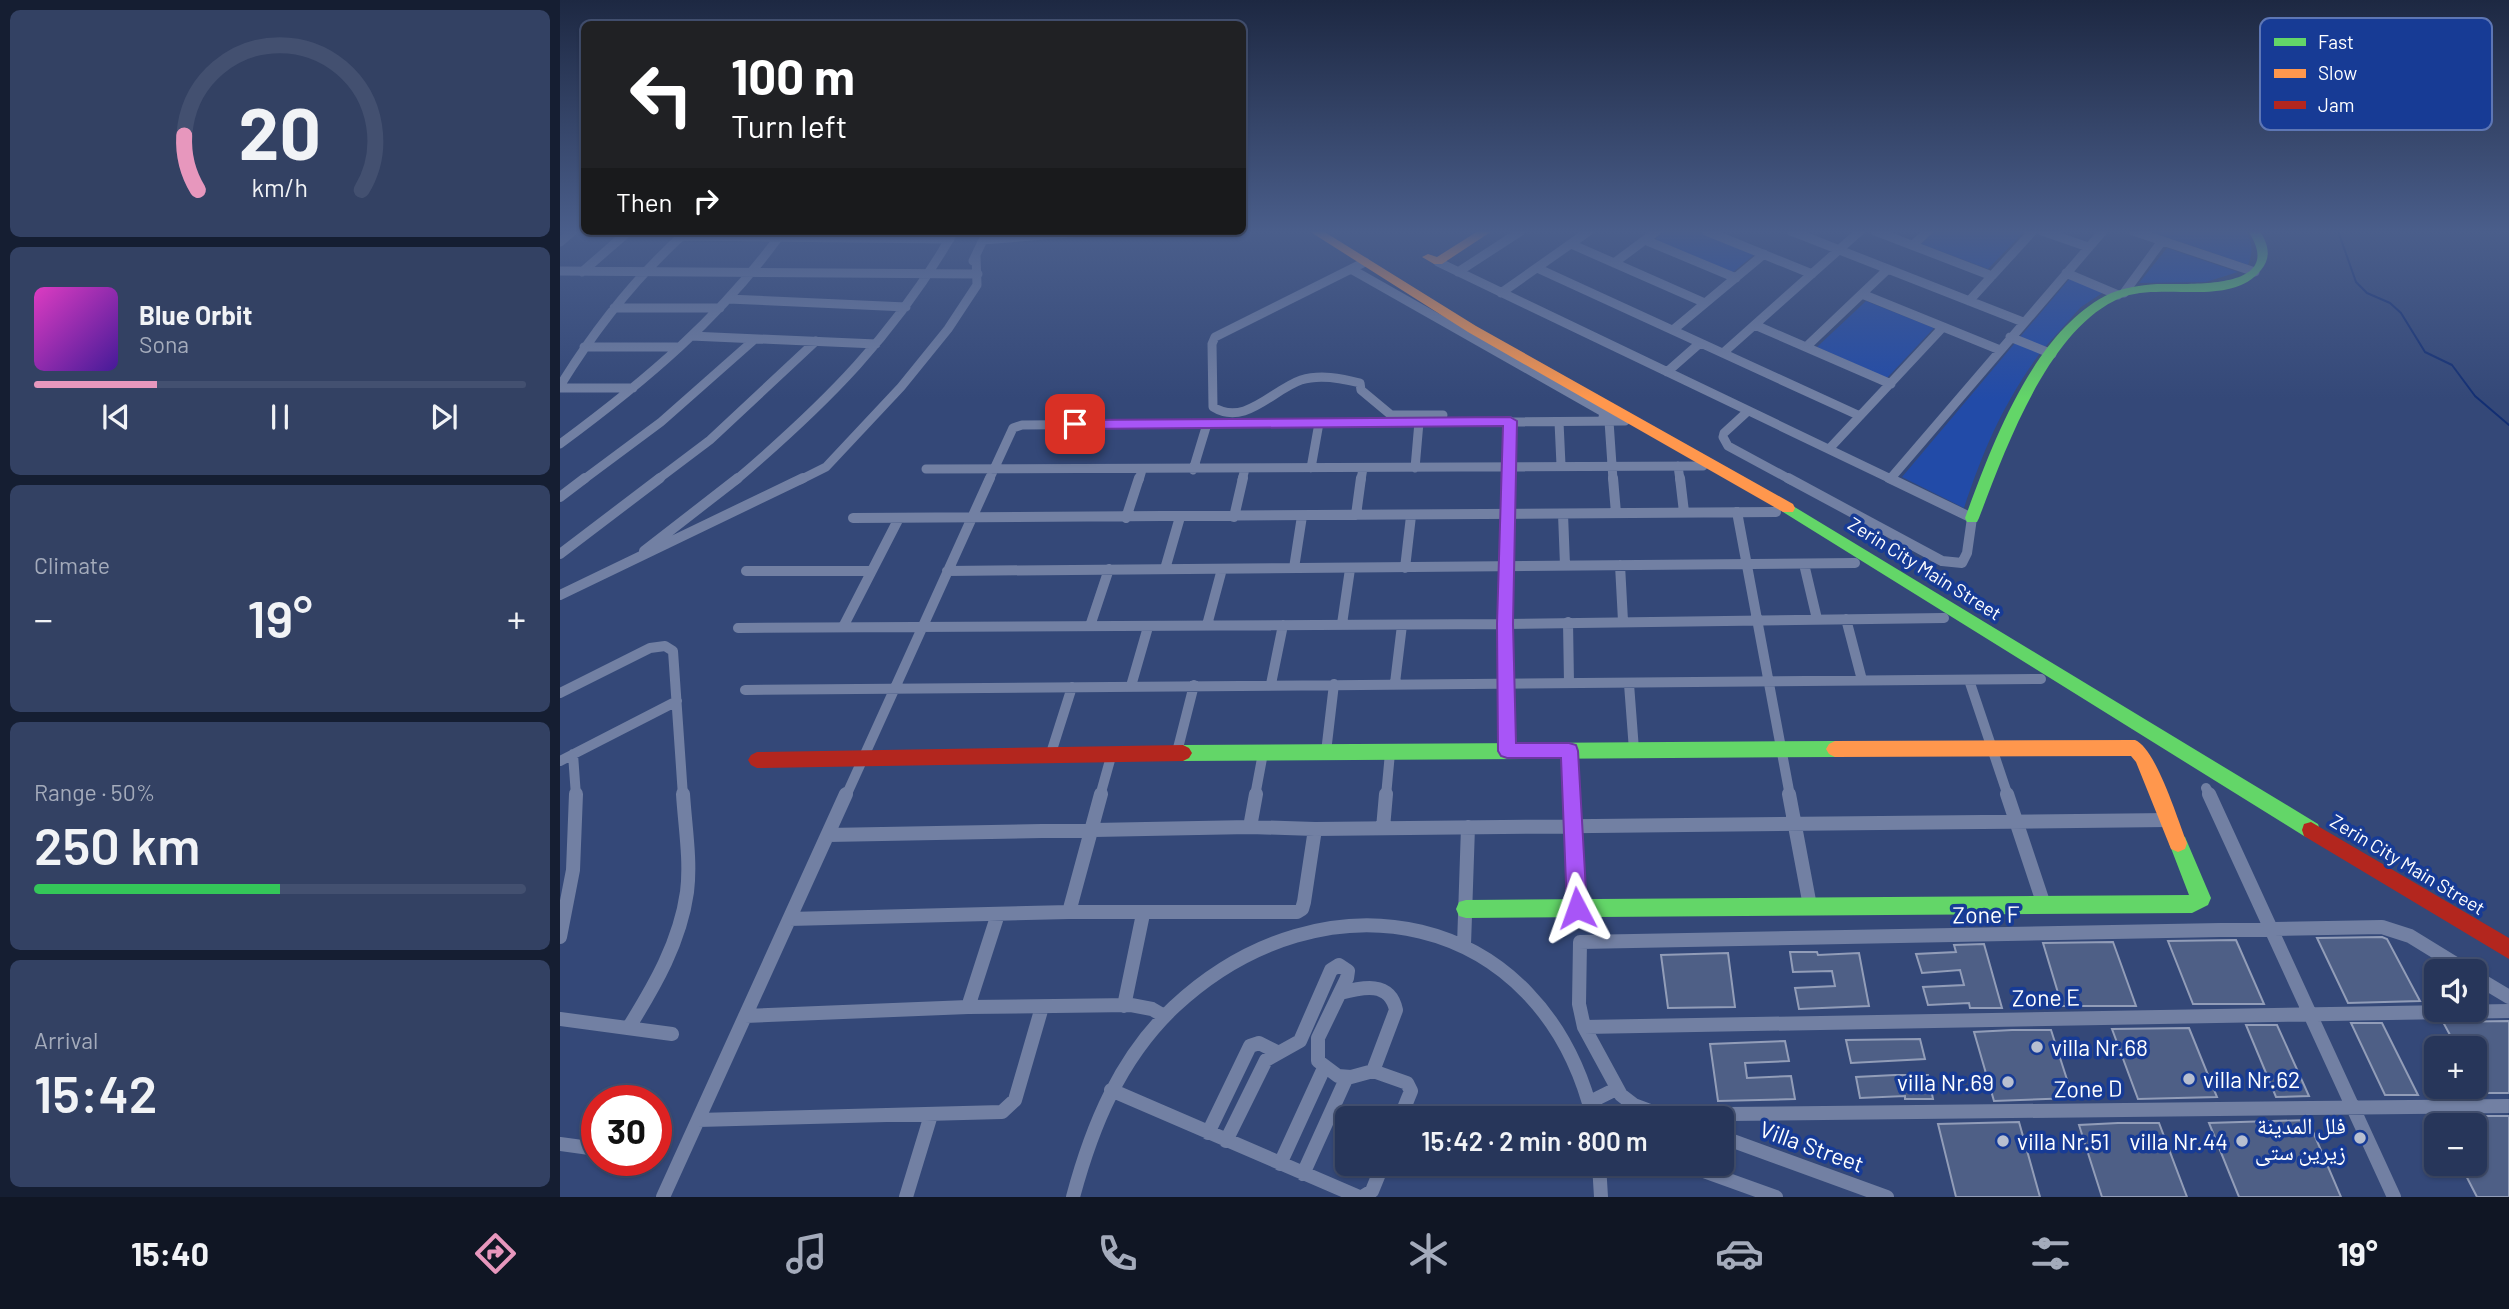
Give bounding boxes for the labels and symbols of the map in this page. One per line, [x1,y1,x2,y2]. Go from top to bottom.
legend [2260,18,2492,130]
text: Fast [2318,30,2354,53]
text: Slow [2318,61,2357,84]
text: Jam [2318,93,2354,116]
pin [1045,394,1105,454]
street label: Zerin City Main Street [1844,512,2006,624]
street label: Zerin City Main Street [2327,809,2489,919]
position arrow [1540,871,1614,945]
street label: Zone F [1952,899,2020,929]
street label: Zone E [2012,982,2080,1012]
place label: villa Nr.68 [2051,1033,2148,1061]
marker: villa Nr.68 [2029,1039,2045,1055]
place label: villa Nr.62 [2203,1065,2300,1093]
place label: villa Nr.69 [1897,1068,1994,1096]
marker: villa Nr.62 [2181,1071,2197,1087]
street label: Zone D [2054,1073,2122,1103]
marker: villa Nr.69 [2000,1074,2016,1090]
speed limit sign: 30 [581,1085,672,1176]
place label: فلل المدينة زیرین ستی [2255,1111,2346,1166]
street label: Villa Street [1756,1114,1868,1178]
place label: villa Nr.51 [2017,1127,2109,1155]
place label: villa Nr.44 [2129,1127,2228,1155]
marker: فلل المدينة زیرین ستی [2352,1130,2368,1146]
marker: villa Nr.51 [1995,1133,2011,1149]
marker: villa Nr.44 [2234,1133,2250,1149]

